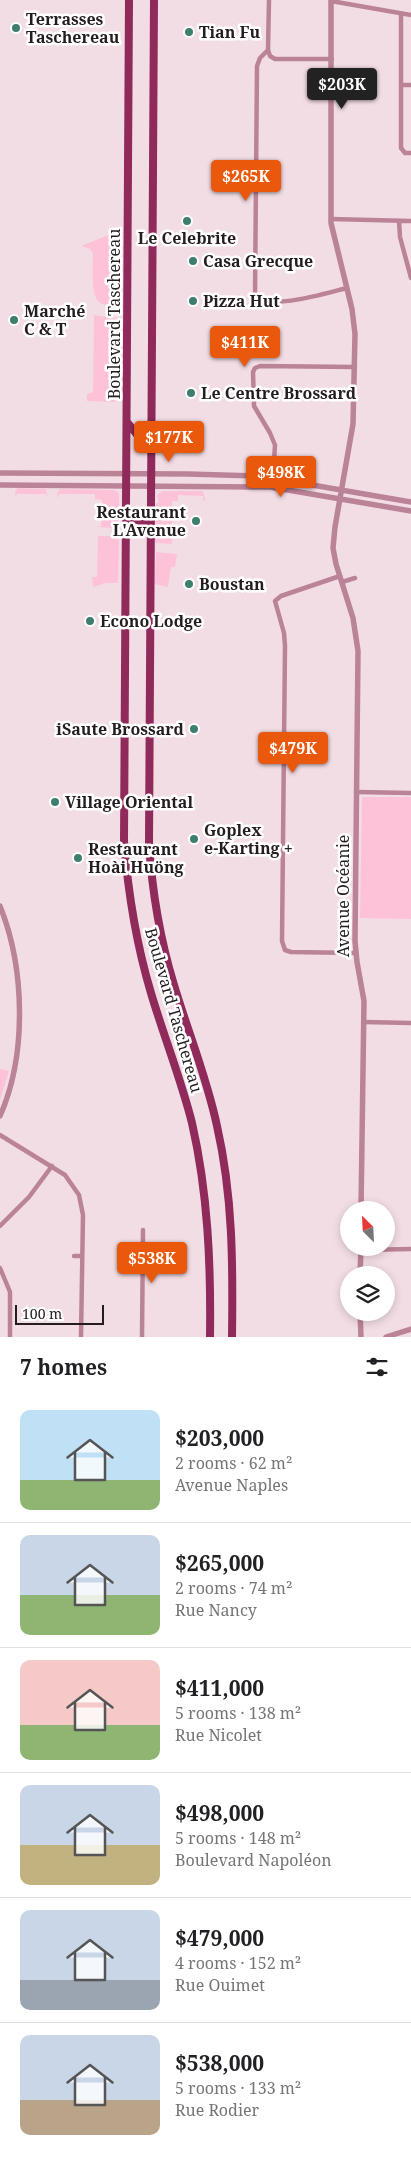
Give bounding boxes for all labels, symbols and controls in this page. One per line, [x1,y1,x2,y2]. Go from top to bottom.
place label: Terrasses Taschereau [26,8,120,48]
place label: Tian Fu [199,21,260,43]
marker: Terrasses Taschereau [10,22,22,34]
marker: Tian Fu [183,26,195,38]
pin: $203K [307,68,377,110]
text: $203K [318,73,366,95]
pin: $265K [211,160,281,202]
text: $265K [222,165,270,187]
marker: Le Celebrite [181,215,193,227]
place label: Le Celebrite [138,227,236,249]
street label: Boulevard Taschereau [103,229,125,399]
place label: Casa Grecque [203,250,313,272]
marker: Casa Grecque [187,255,199,267]
place label: Pizza Hut [203,290,280,312]
marker: Pizza Hut [187,295,199,307]
place label: Marché C & T [24,300,85,340]
marker: Marché C & T [8,314,20,326]
pin: $411K [210,326,280,368]
text: $411K [221,331,269,353]
place label: Le Centre Brossard [201,382,357,404]
marker: Le Centre Brossard [185,387,197,399]
pin: $177K [134,420,204,463]
text: $177K [145,426,193,448]
pin: $498K [246,456,316,498]
text: $498K [257,461,305,483]
place label: Restaurant L'Avenue [96,501,187,541]
marker: Restaurant L'Avenue [190,515,202,527]
place label: Boustan [199,573,265,595]
marker: Boustan [183,578,195,590]
place label: Econo Lodge [100,610,202,632]
marker: Econo Lodge [84,615,96,627]
place label: iSaute Brossard [56,718,185,740]
marker: iSaute Brossard [188,723,200,735]
pin: $479K [258,732,328,774]
text: $479K [269,737,317,759]
place label: Village Oriental [65,791,193,813]
marker: Village Oriental [49,796,61,808]
place label: Goplex e-Karting + [204,819,293,859]
marker: Goplex e-Karting + [188,833,200,845]
street label: Avenue Océanie [332,835,354,957]
place label: Restaurant Hoài Huöng [88,838,184,878]
marker: Restaurant Hoài Huöng [72,852,84,864]
street label: Boulevard Taschereau [140,925,208,1095]
north arrow [340,1201,395,1256]
map controls [340,1201,395,1321]
pin: $538K [117,1242,187,1284]
text: $538K [128,1247,176,1269]
button: layers [340,1266,395,1321]
scale bar [15,1302,104,1325]
text: 100 m [22,1304,62,1323]
text: 7 homes [20,1353,107,1381]
icon: filters [363,1353,391,1381]
text: $203,000 [175,1424,264,1452]
icon: home [60,1430,120,1490]
text: 2 rooms · 62 m² [175,1452,292,1474]
text: Avenue Naples [175,1474,288,1496]
text: $265,000 [175,1549,264,1577]
icon: home [60,1555,120,1615]
text: 2 rooms · 74 m² [175,1577,292,1599]
text: Rue Nancy [175,1599,257,1621]
text: $411,000 [175,1674,264,1702]
icon: home [60,1680,120,1740]
text: 5 rooms · 138 m² [175,1702,301,1724]
text: Rue Nicolet [175,1724,262,1746]
text: $498,000 [175,1799,264,1827]
icon: home [60,1805,120,1865]
text: 5 rooms · 148 m² [175,1827,301,1849]
text: Boulevard Napoléon [175,1849,332,1871]
text: $479,000 [175,1924,264,1952]
icon: home [60,1930,120,1990]
text: 4 rooms · 152 m² [175,1952,301,1974]
text: Rue Ouimet [175,1974,265,1996]
text: $538,000 [175,2049,264,2077]
icon: home [60,2055,120,2115]
text: 5 rooms · 133 m² [175,2077,301,2099]
text: Rue Rodier [175,2099,259,2121]

